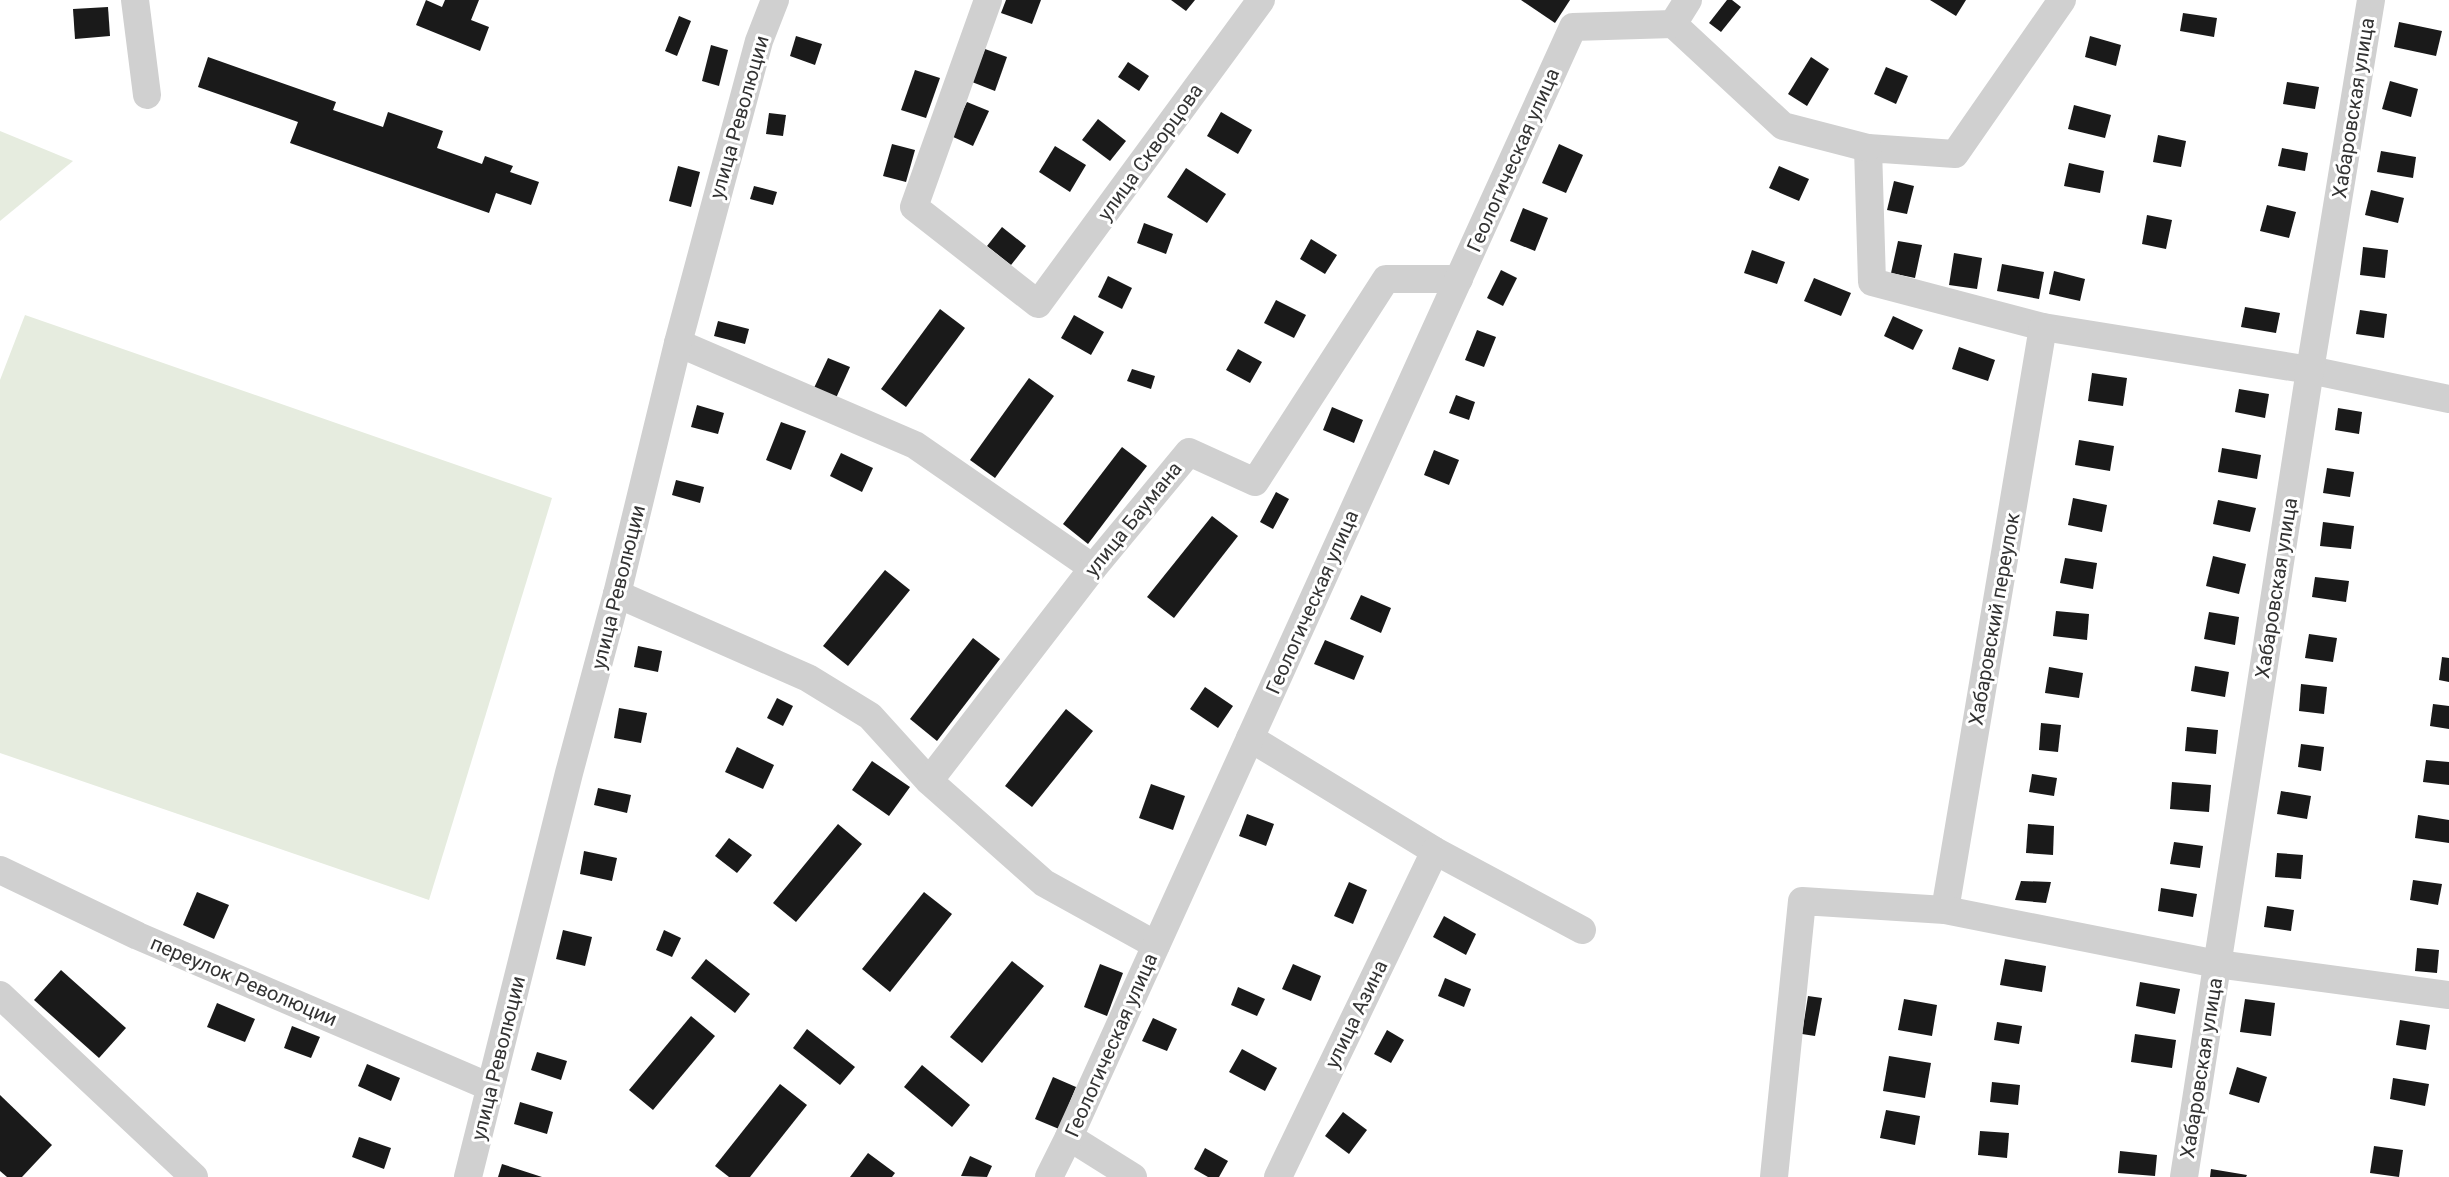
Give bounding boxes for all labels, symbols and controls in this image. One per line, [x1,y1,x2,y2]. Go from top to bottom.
street label: Хабаровская улица [2327,16,2379,200]
street label: улица Революции [704,33,774,201]
street label: Геологическая улица [1462,64,1564,256]
street label: улица Скворцова [1092,79,1208,225]
street label: улица Баумана [1079,457,1187,581]
street label: Хабаровская улица [2250,496,2302,680]
street label: улица Революции [586,502,650,672]
street label: Геологическая улица [1261,506,1363,698]
street label: Хабаровский переулок [1963,511,2025,727]
street label: переулок Революции [147,931,341,1031]
street label: Геологическая улица [1060,949,1162,1141]
street label: улица Азина [1320,956,1392,1072]
street label: улица Революции [466,973,530,1143]
street label: Хабаровская улица [2175,976,2227,1160]

